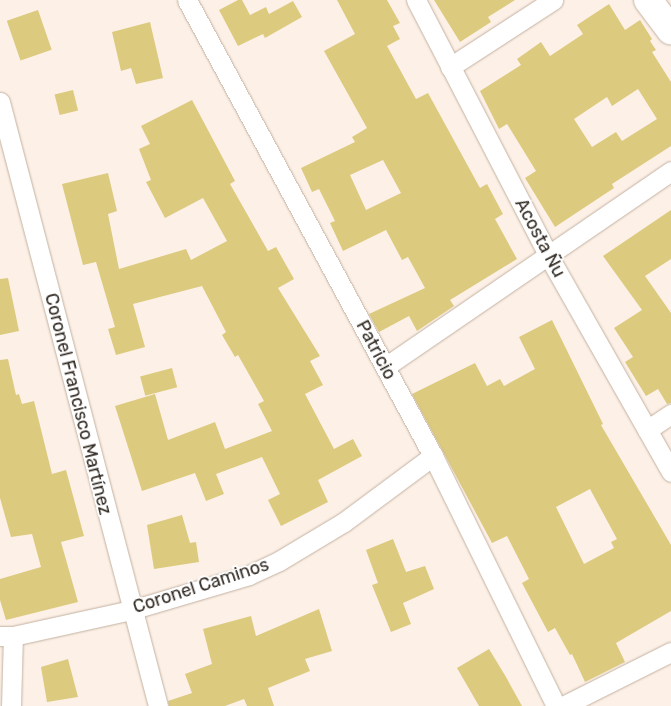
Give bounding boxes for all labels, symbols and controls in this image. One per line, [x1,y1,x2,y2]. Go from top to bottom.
street label: Acosta Ñu [510,195,570,281]
street label: Coronel Francisco Martínez [40,291,116,517]
street label: Patricio [351,317,401,383]
street label: Coronel Caminos [130,554,272,618]

